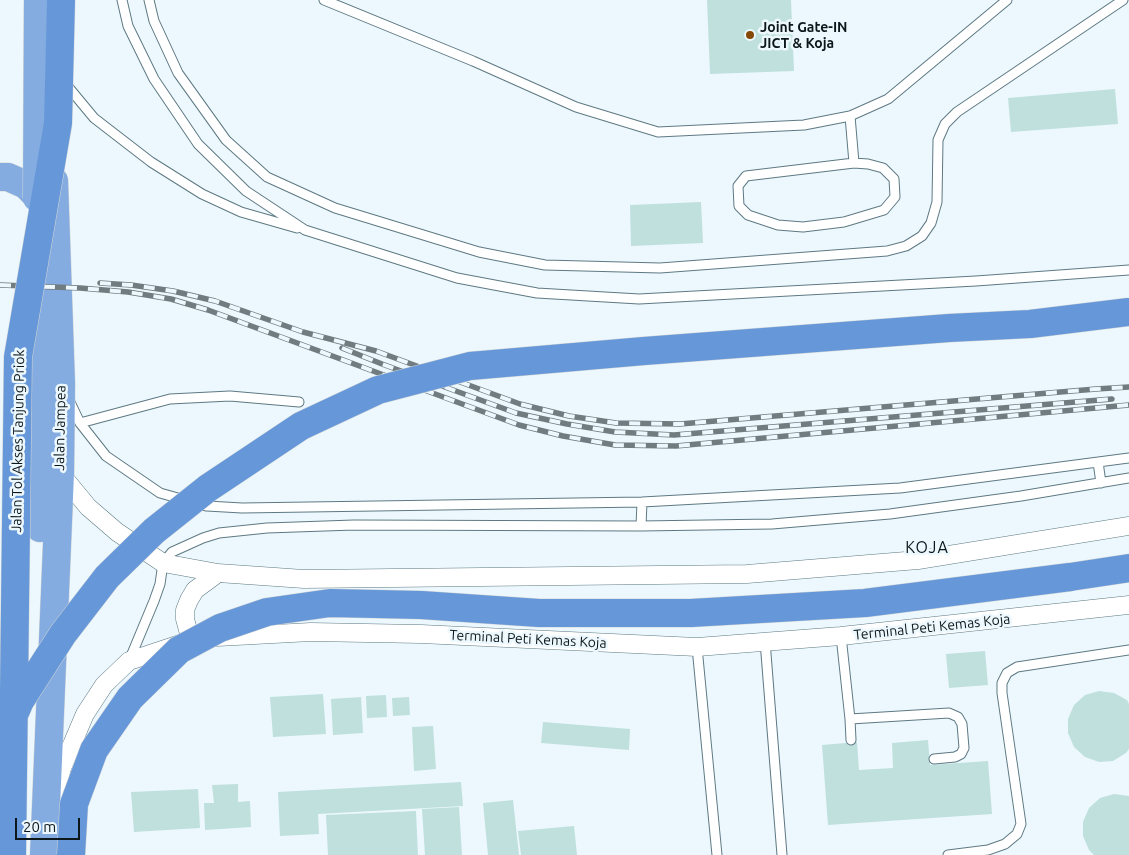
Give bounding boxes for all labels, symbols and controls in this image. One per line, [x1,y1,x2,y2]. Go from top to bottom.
place label: Joint Gate-IN JICT & Koja [760,19,848,52]
marker: Joint Gate-IN JICT & Koja [744,29,756,41]
street label: Jalan Tol Akses Tanjung Priok [8,349,28,533]
street label: Jalan Jampea [51,385,69,471]
district label: KOJA [905,538,949,558]
street label: Terminal Peti Kemas Koja [853,610,1011,644]
street label: Terminal Peti Kemas Koja [449,626,607,652]
scale bar [18,808,82,840]
text: 20 m [23,818,56,835]

